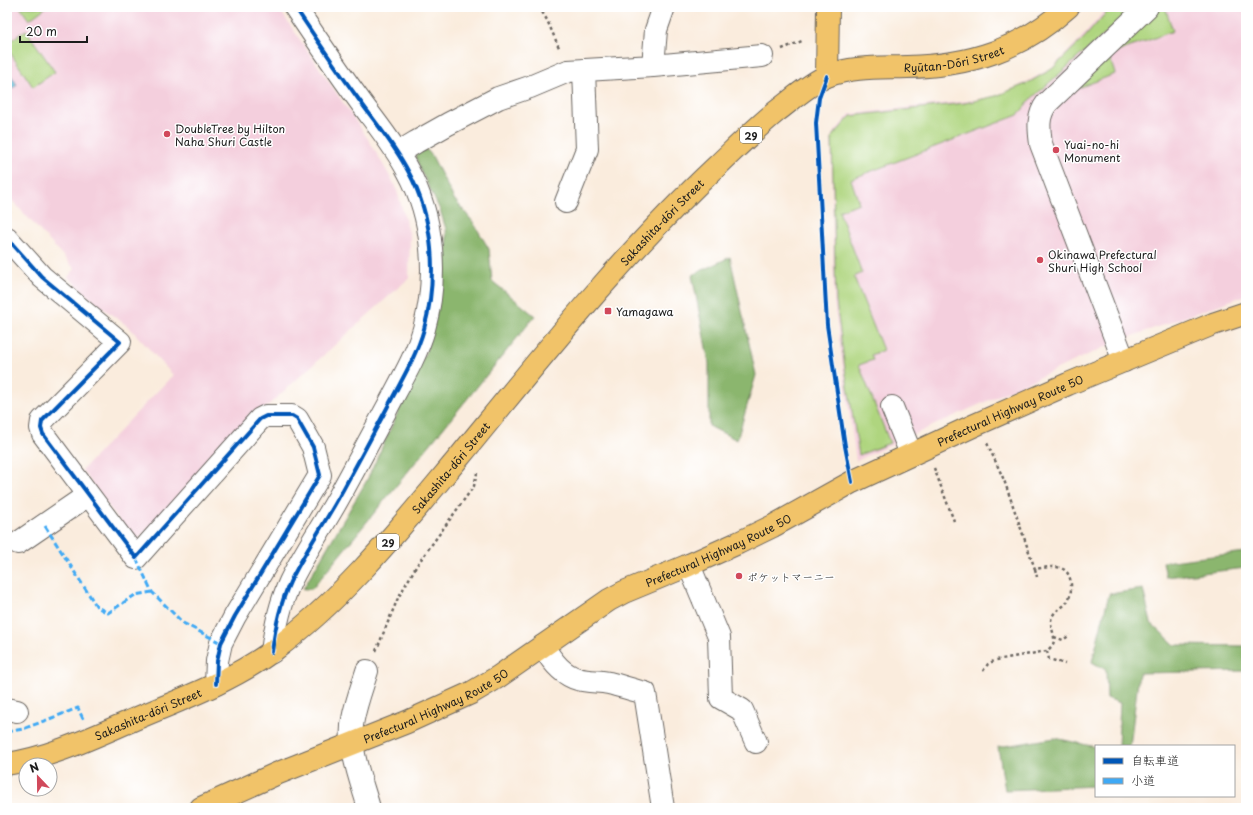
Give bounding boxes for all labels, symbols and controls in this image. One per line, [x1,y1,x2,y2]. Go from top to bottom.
scale bar [20,18,87,44]
text: 20 m [26,22,57,40]
street label: Ryūtan-Dōri Street [904,41,1007,76]
place label: DoubleTree by Hilton Naha Shuri Castle [175,120,285,150]
road number: 29 [740,127,762,143]
marker: DoubleTree by Hilton Naha Shuri Castle [162,129,172,139]
place label: Yuai-no-hi Monument [1064,136,1121,166]
marker: Yuai-no-hi Monument [1051,145,1061,155]
street label: Sakashita-dōri Street [616,174,708,269]
place label: Okinawa Prefectural Shuri High School [1048,246,1157,276]
marker: Okinawa Prefectural Shuri High School [1035,255,1045,265]
place label: Yamagawa [616,303,674,320]
marker: Yamagawa [603,306,613,316]
street label: Prefectural Highway Route 50 [934,370,1086,450]
street label: Sakashita-dōri Street [407,418,494,517]
street label: Prefectural Highway Route 50 [643,509,794,591]
road number: 29 [377,534,399,550]
place label: ポケットマーニー [747,568,835,585]
marker: ポケットマーニー [734,571,744,581]
street label: Prefectural Highway Route 50 [361,664,511,747]
street label: Sakashita-dōri Street [92,683,205,744]
legend [1095,745,1235,797]
text: 自転車道 [1131,751,1179,769]
north arrow [18,757,58,797]
text: N [27,758,42,777]
text: 小道 [1131,771,1155,789]

